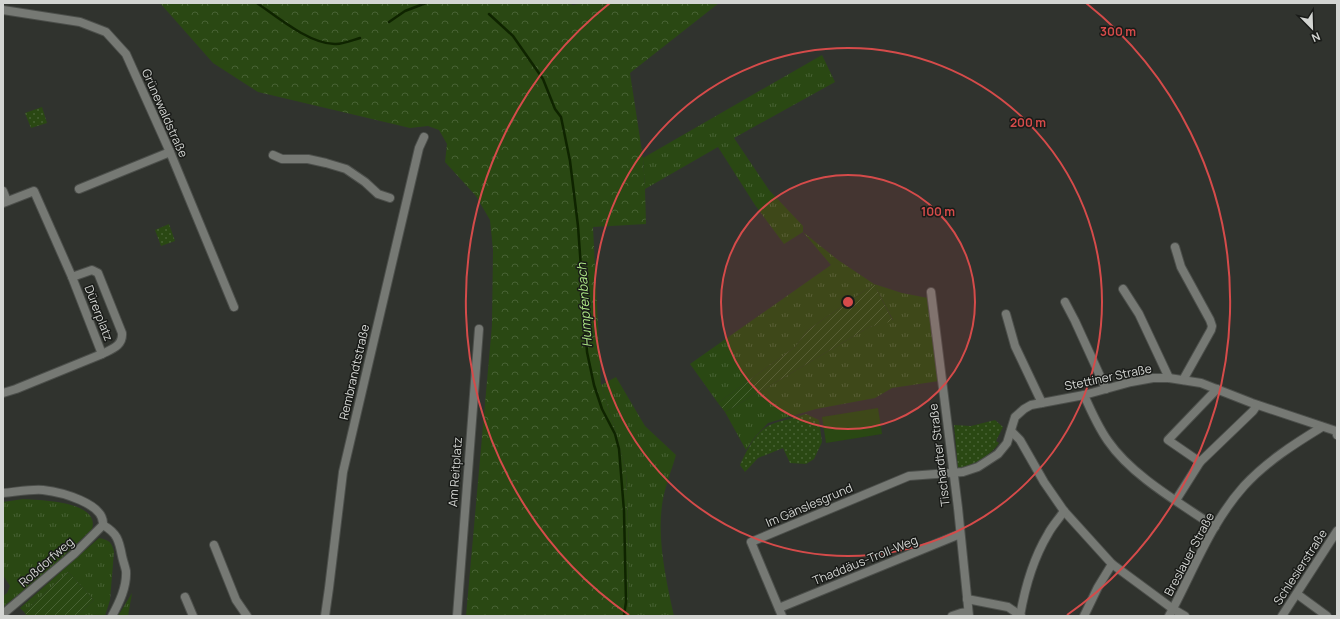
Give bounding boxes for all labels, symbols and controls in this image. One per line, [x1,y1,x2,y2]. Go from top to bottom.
north arrow [1292,8,1332,48]
text: 300 m [1100,23,1136,40]
text: N [1309,29,1323,46]
street label: Grünewaldstraße [138,66,192,160]
text: 200 m [1010,114,1046,131]
text: 100 m [921,203,955,220]
water label: Humpfenbach [572,261,596,348]
street label: Dürerplatz [81,283,117,343]
centre of rings [841,295,855,309]
street label: Rembrandtstraße [335,323,373,421]
street label: Stettiner Straße [1063,359,1153,395]
street label: Tischardter Straße [924,403,954,507]
street label: Am Reitplatz [444,436,466,508]
street label: Im Gänslesgrund [763,479,855,531]
street label: Breslauer Straße [1160,509,1218,599]
street label: Schlesierstraße [1269,526,1331,608]
street label: Thaddäus-Troll-Weg [810,531,920,589]
street label: Roßdorfweg [15,533,77,591]

